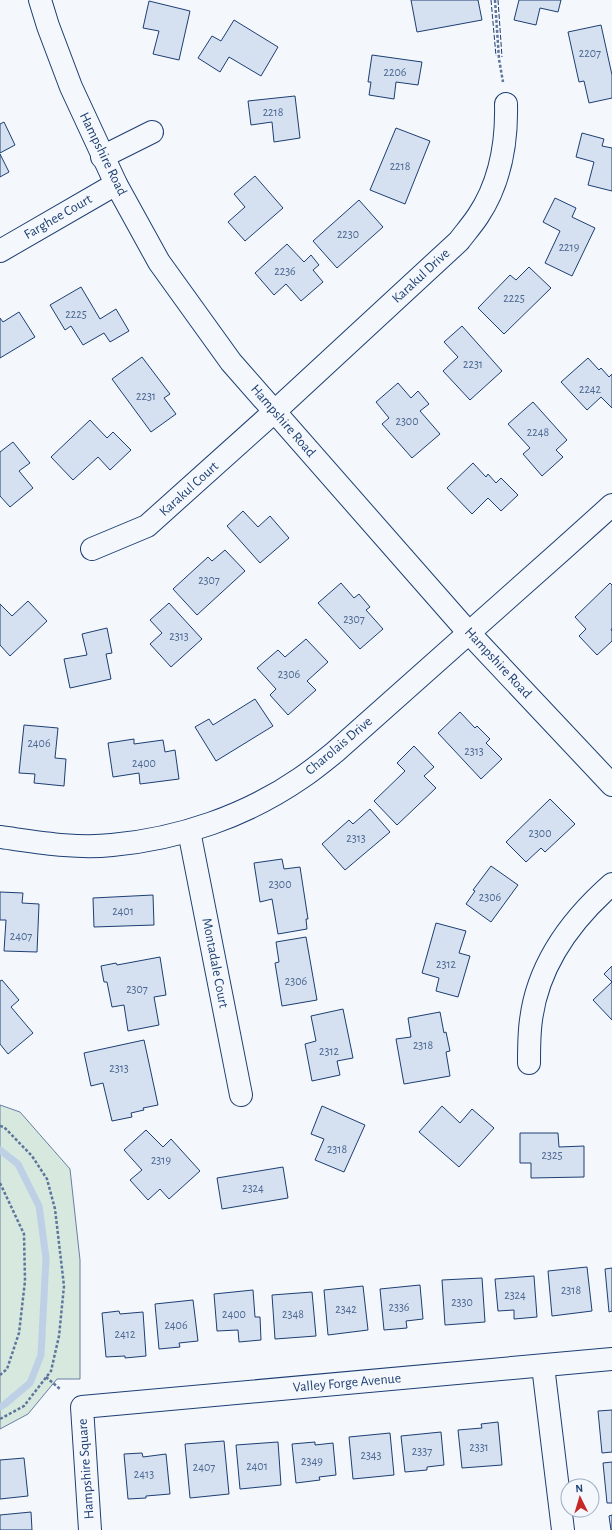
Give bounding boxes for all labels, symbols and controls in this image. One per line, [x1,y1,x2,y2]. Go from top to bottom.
house number: 2207 [579,47,601,59]
house number: 2206 [384,66,407,78]
house number: 2218 [263,106,284,118]
street label: Hampshire Road [77,110,129,198]
house number: 2218 [390,160,411,172]
street label: Farghee Court [22,192,95,242]
house number: 2230 [337,228,359,240]
house number: 2219 [559,241,580,253]
street label: Karakul Drive [389,246,453,306]
house number: 2236 [274,265,296,277]
house number: 2225 [503,292,525,304]
house number: 2225 [65,308,87,320]
house number: 2231 [463,358,483,370]
street label: Hampshire Road [248,382,318,460]
house number: 2242 [579,383,602,395]
house number: 2231 [136,390,156,402]
house number: 2300 [395,415,419,427]
house number: 2248 [527,426,549,438]
street label: Karakul Court [157,459,222,519]
house number: 2307 [198,574,220,586]
house number: 2307 [343,613,365,625]
street label: Hampshire Road [462,625,534,701]
house number: 2313 [169,630,189,642]
house number: 2306 [278,668,301,680]
street label: Charolais Drive [303,714,375,778]
house number: 2406 [27,737,51,749]
house number: 2313 [464,745,484,757]
house number: 2400 [132,757,156,769]
house number: 2300 [528,827,552,839]
house number: 2313 [346,832,366,844]
house number: 2300 [268,878,292,890]
house number: 2306 [479,891,502,903]
house number: 2401 [112,905,134,917]
street label: Montadale Court [199,917,231,1010]
house number: 2407 [10,930,32,942]
house number: 2312 [436,958,457,970]
house number: 2306 [285,975,308,987]
house number: 2307 [126,983,148,995]
house number: 2318 [413,1039,433,1051]
house number: 2312 [319,1045,340,1057]
house number: 2313 [109,1062,129,1074]
house number: 2318 [327,1143,347,1155]
house number: 2325 [542,1149,562,1161]
house number: 2319 [151,1154,171,1166]
house number: 2324 [242,1182,264,1194]
house number: 2318 [561,1284,581,1296]
house number: 2324 [504,1289,526,1301]
house number: 2330 [451,1296,473,1308]
house number: 2336 [389,1301,410,1313]
house number: 2342 [335,1303,357,1315]
house number: 2400 [222,1308,246,1320]
house number: 2348 [282,1308,304,1320]
house number: 2406 [164,1319,188,1331]
house number: 2412 [115,1328,136,1340]
street label: Valley Forge Avenue [292,1371,402,1395]
street label: Hampshire Square [75,1418,97,1520]
house number: 2331 [469,1441,489,1453]
house number: 2337 [412,1445,432,1457]
house number: 2343 [360,1449,382,1461]
house number: 2349 [301,1455,323,1467]
house number: 2401 [246,1460,268,1472]
house number: 2407 [193,1461,215,1473]
house number: 2413 [134,1468,154,1480]
north arrow [560,1478,600,1518]
text: N [575,1483,583,1494]

